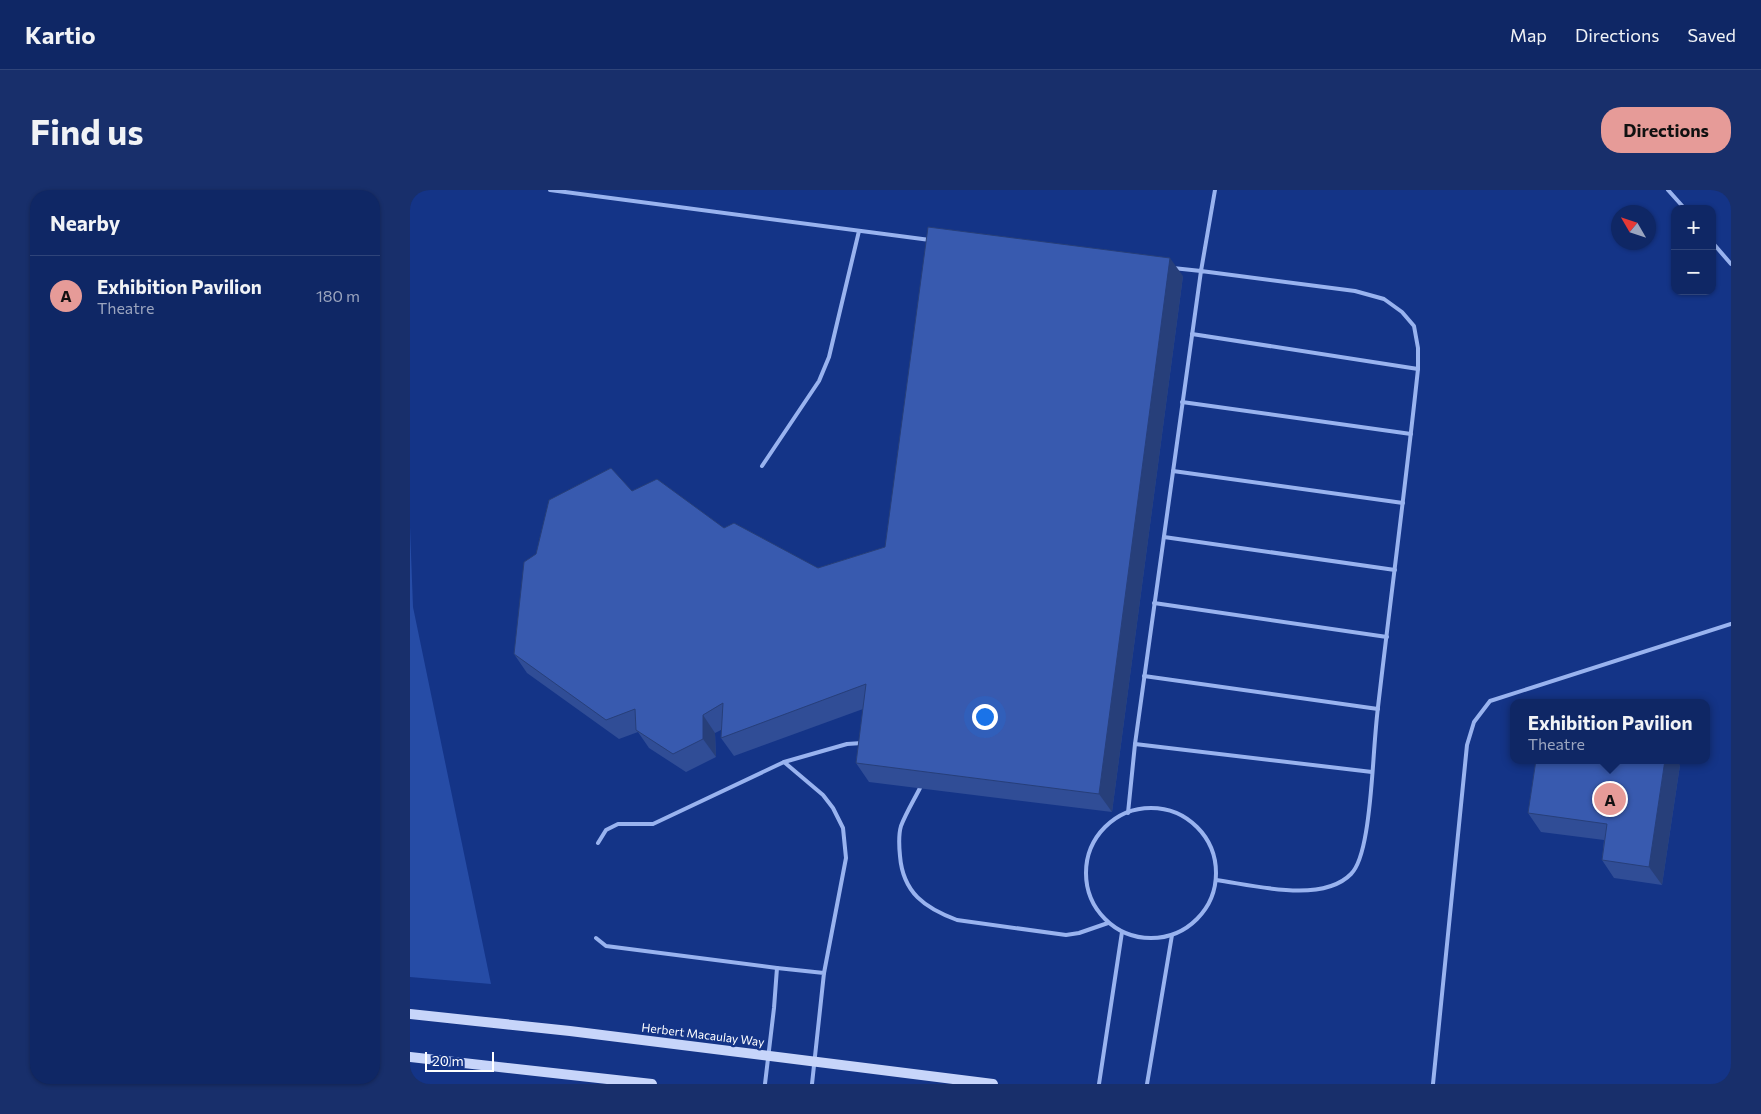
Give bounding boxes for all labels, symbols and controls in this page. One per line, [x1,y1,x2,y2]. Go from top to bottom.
text: Kartio [25,20,95,49]
text: Map [1510,24,1547,46]
text: Directions [1575,24,1659,46]
text: Saved [1687,24,1736,46]
button: Directions [1601,107,1731,153]
text: Find us [30,109,144,152]
north arrow [1611,205,1656,250]
map controls [1671,205,1716,295]
button: + [1671,205,1716,250]
text: Nearby [50,210,120,235]
button: − [1671,250,1716,295]
text: Exhibition Pavilion [97,275,262,298]
text: A [60,286,72,305]
text: 180 m [316,286,360,305]
text: Theatre [97,298,154,317]
popup [1510,699,1710,764]
your location [972,704,998,730]
text: Exhibition Pavilion [1528,711,1692,734]
text: Theatre [1528,734,1585,753]
pin: A [1594,780,1626,818]
street label: Herbert Macaulay Way [641,1020,765,1048]
scale bar [425,1049,494,1072]
text: 20 m [432,1052,464,1069]

